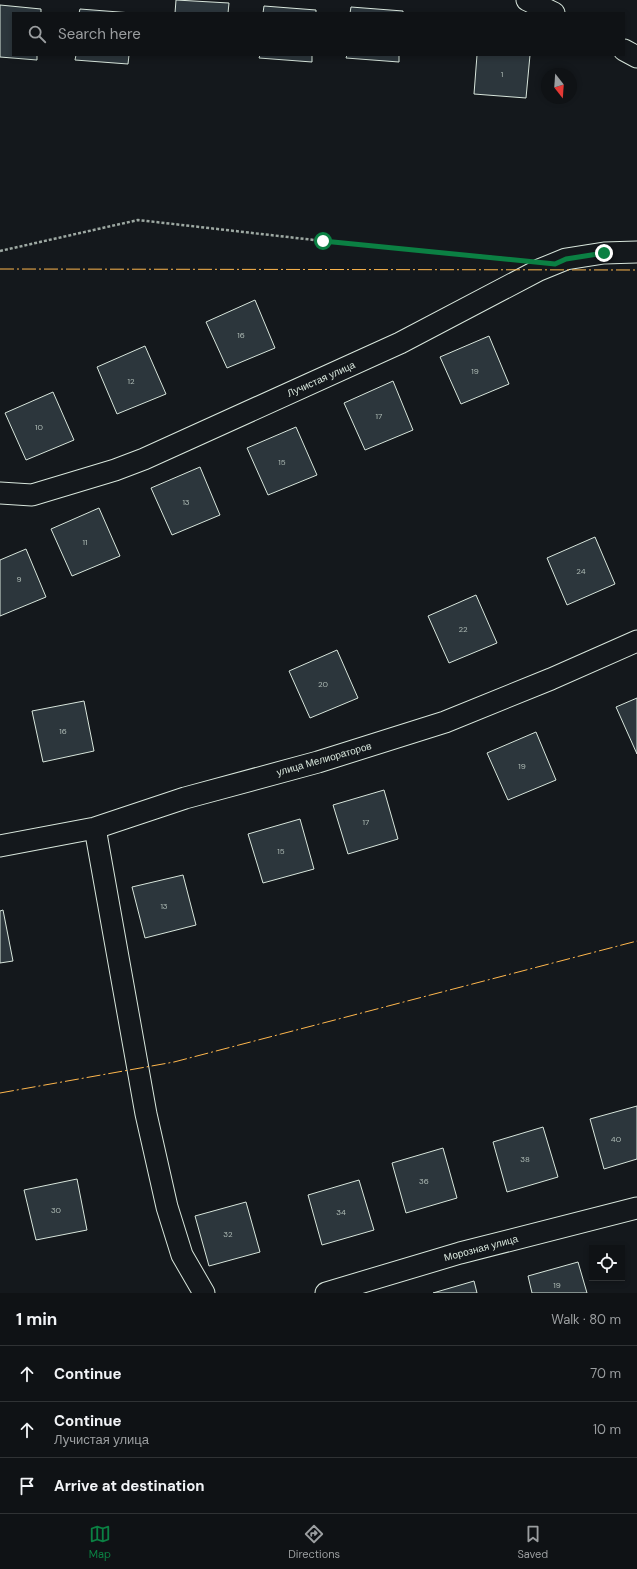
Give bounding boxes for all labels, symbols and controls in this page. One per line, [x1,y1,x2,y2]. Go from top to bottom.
search box [12,12,625,56]
icon: search [26,23,48,45]
text: Search here [58,24,141,44]
north arrow [541,68,577,104]
house number: 1 [501,69,503,79]
route start [314,232,332,250]
route end [595,244,613,262]
house number: 16 [237,330,245,340]
street label: Лучистая улица [285,358,357,400]
house number: 19 [471,366,479,376]
house number: 12 [127,376,135,386]
house number: 17 [376,411,382,421]
house number: 10 [35,422,44,432]
house number: 15 [278,457,286,467]
house number: 13 [182,497,190,507]
house number: 11 [83,537,88,547]
house number: 24 [576,566,586,576]
house number: 9 [16,574,22,584]
house number: 22 [458,624,468,634]
house number: 20 [318,679,329,689]
house number: 16 [59,726,67,736]
street label: улица Мелиораторов [275,739,373,779]
house number: 19 [518,761,526,771]
house number: 17 [363,817,369,827]
house number: 15 [277,846,285,856]
house number: 13 [160,901,168,911]
house number: 40 [611,1134,622,1144]
house number: 38 [520,1154,530,1164]
house number: 36 [419,1176,429,1186]
house number: 30 [51,1205,62,1215]
house number: 34 [336,1207,346,1217]
house number: 32 [223,1229,233,1239]
street label: Морозная улица [442,1232,520,1264]
map controls [589,1245,625,1281]
button: locate [589,1245,625,1281]
house number: 19 [553,1280,561,1290]
text: 1 min [16,1308,57,1330]
text: Walk · 80 m [551,1311,621,1328]
icon: ahead [16,1363,38,1385]
text: Continue [54,1364,122,1384]
text: 70 m [590,1365,621,1382]
text: Continue [54,1411,122,1431]
icon: ahead [16,1419,38,1441]
text: 10 m [593,1421,621,1438]
text: Лучистая улица [54,1431,149,1448]
icon: arrive [16,1475,38,1497]
text: Arrive at destination [54,1476,205,1496]
tab: Map [89,1523,111,1561]
tab: Directions [288,1523,340,1561]
tab: Saved [517,1523,548,1561]

